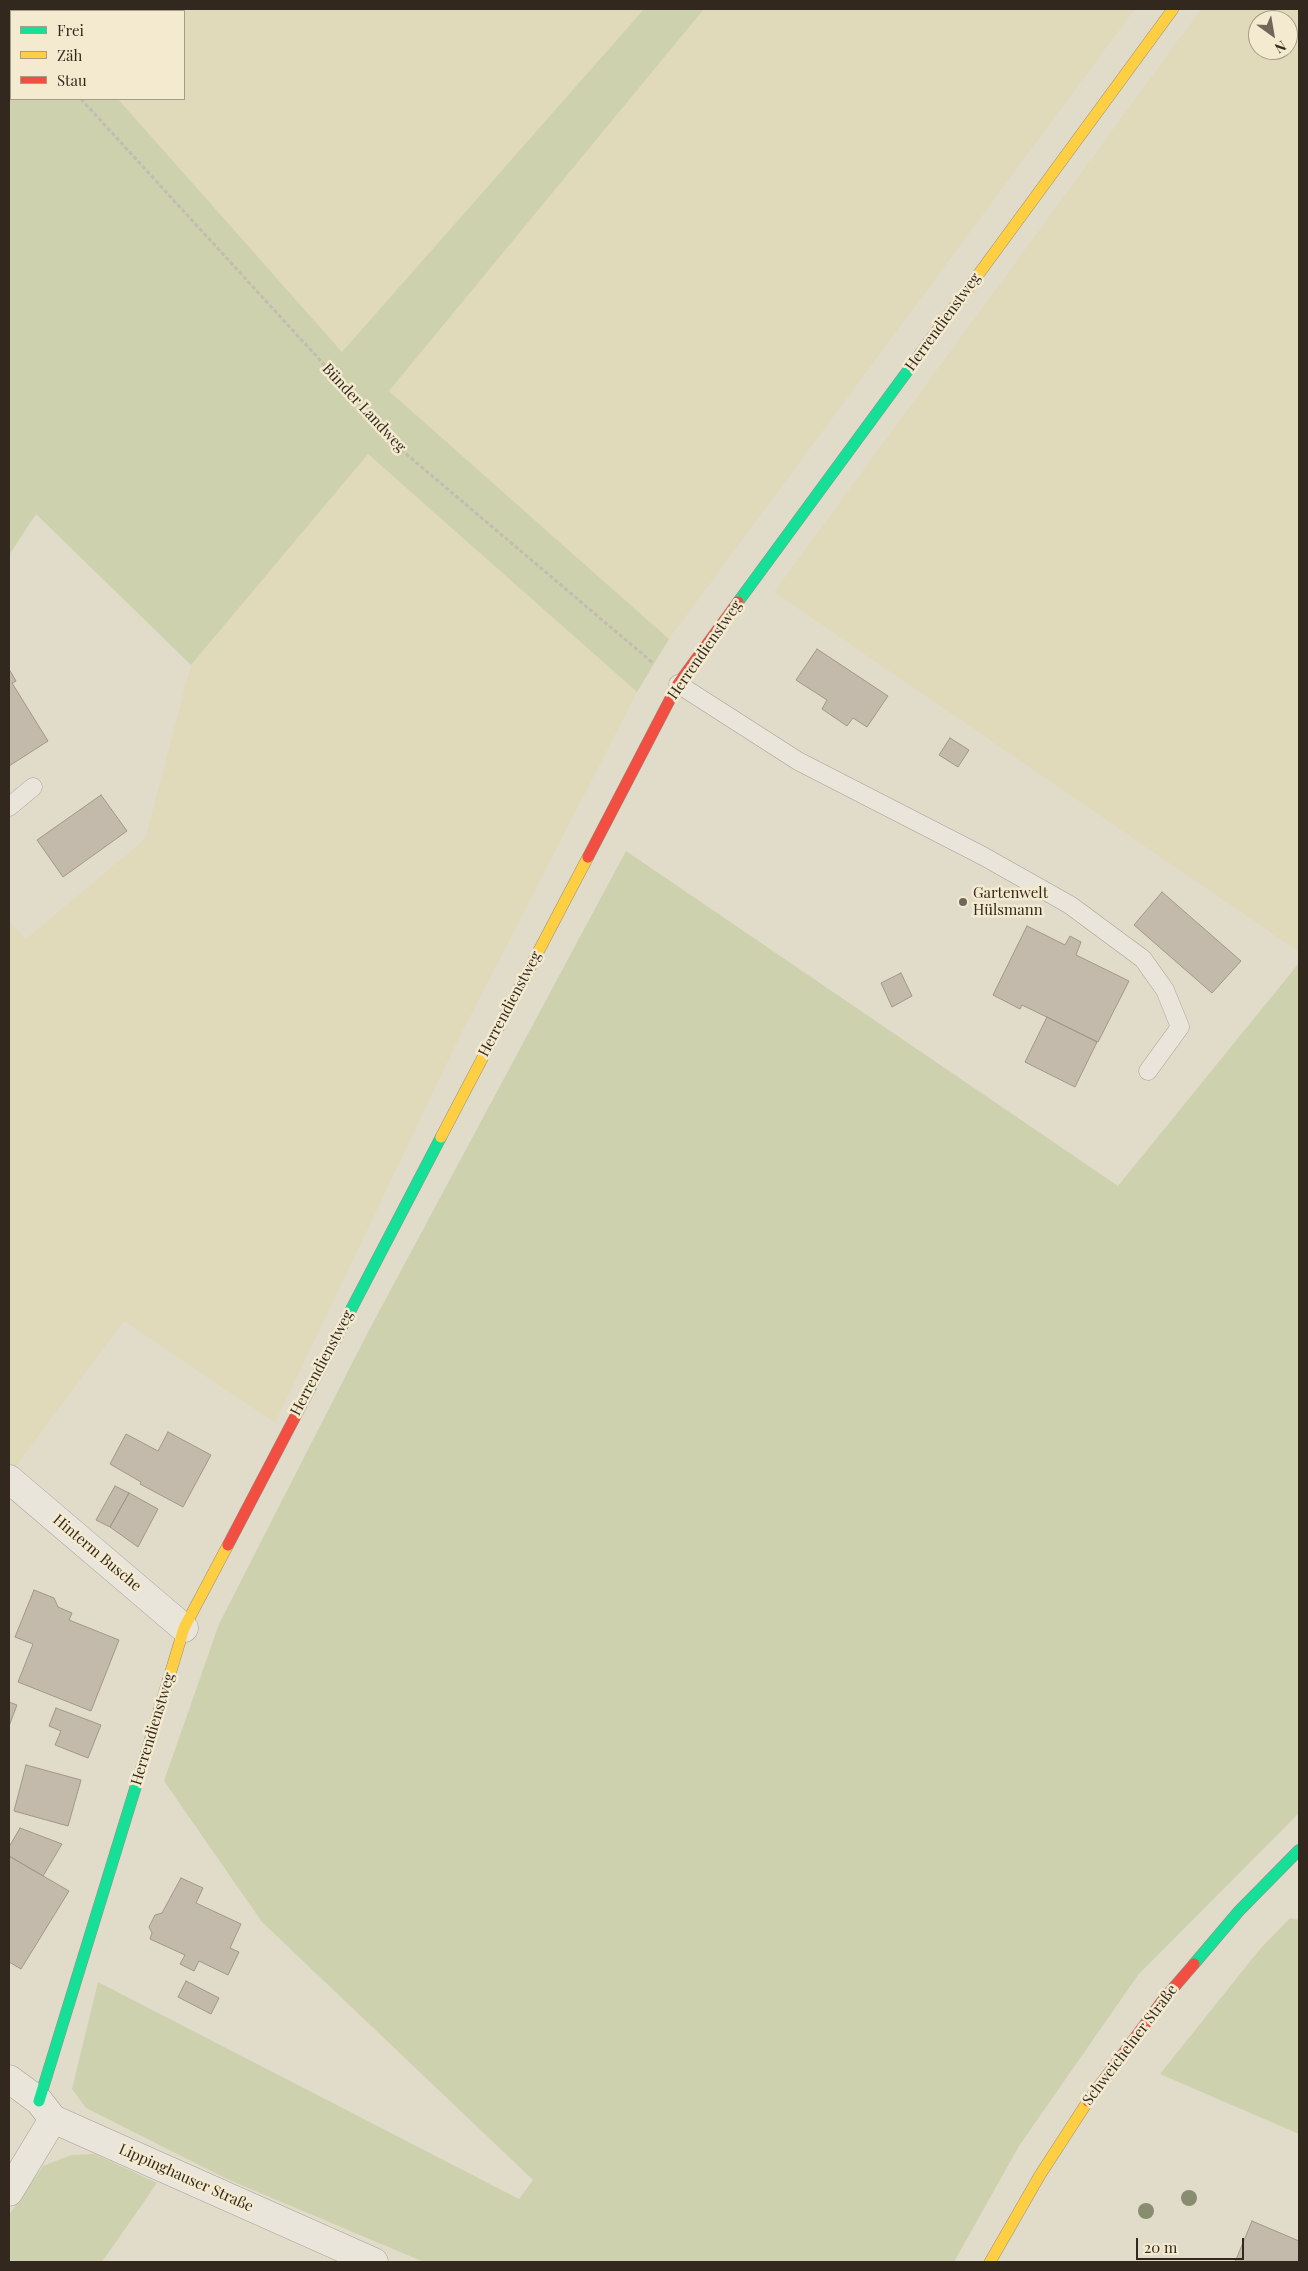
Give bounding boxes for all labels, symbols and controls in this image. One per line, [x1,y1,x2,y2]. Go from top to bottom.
legend [10,10,185,100]
north arrow [1248,10,1298,60]
text: Frei [57,20,84,40]
text: N [1271,37,1290,58]
text: Zäh [57,45,82,65]
text: Stau [57,70,87,90]
street label: Herrendienstweg [901,269,985,375]
street label: Bünder Landweg [318,360,410,456]
street label: Herrendienstweg [664,597,746,703]
place label: Gartenwelt Hülsmann [973,884,1048,919]
marker: Gartenwelt Hülsmann [957,896,969,908]
street label: Herrendienstweg [475,948,545,1060]
street label: Herrendienstweg [287,1307,357,1419]
street label: Hinterm Busche [49,1511,145,1595]
street label: Herrendienstweg [127,1670,179,1788]
street label: Schweichelner Straße [1079,1981,1181,2109]
street label: Lippinghauser Straße [116,2140,256,2216]
scale bar [1138,2228,1246,2260]
text: 20 m [1144,2237,1177,2257]

